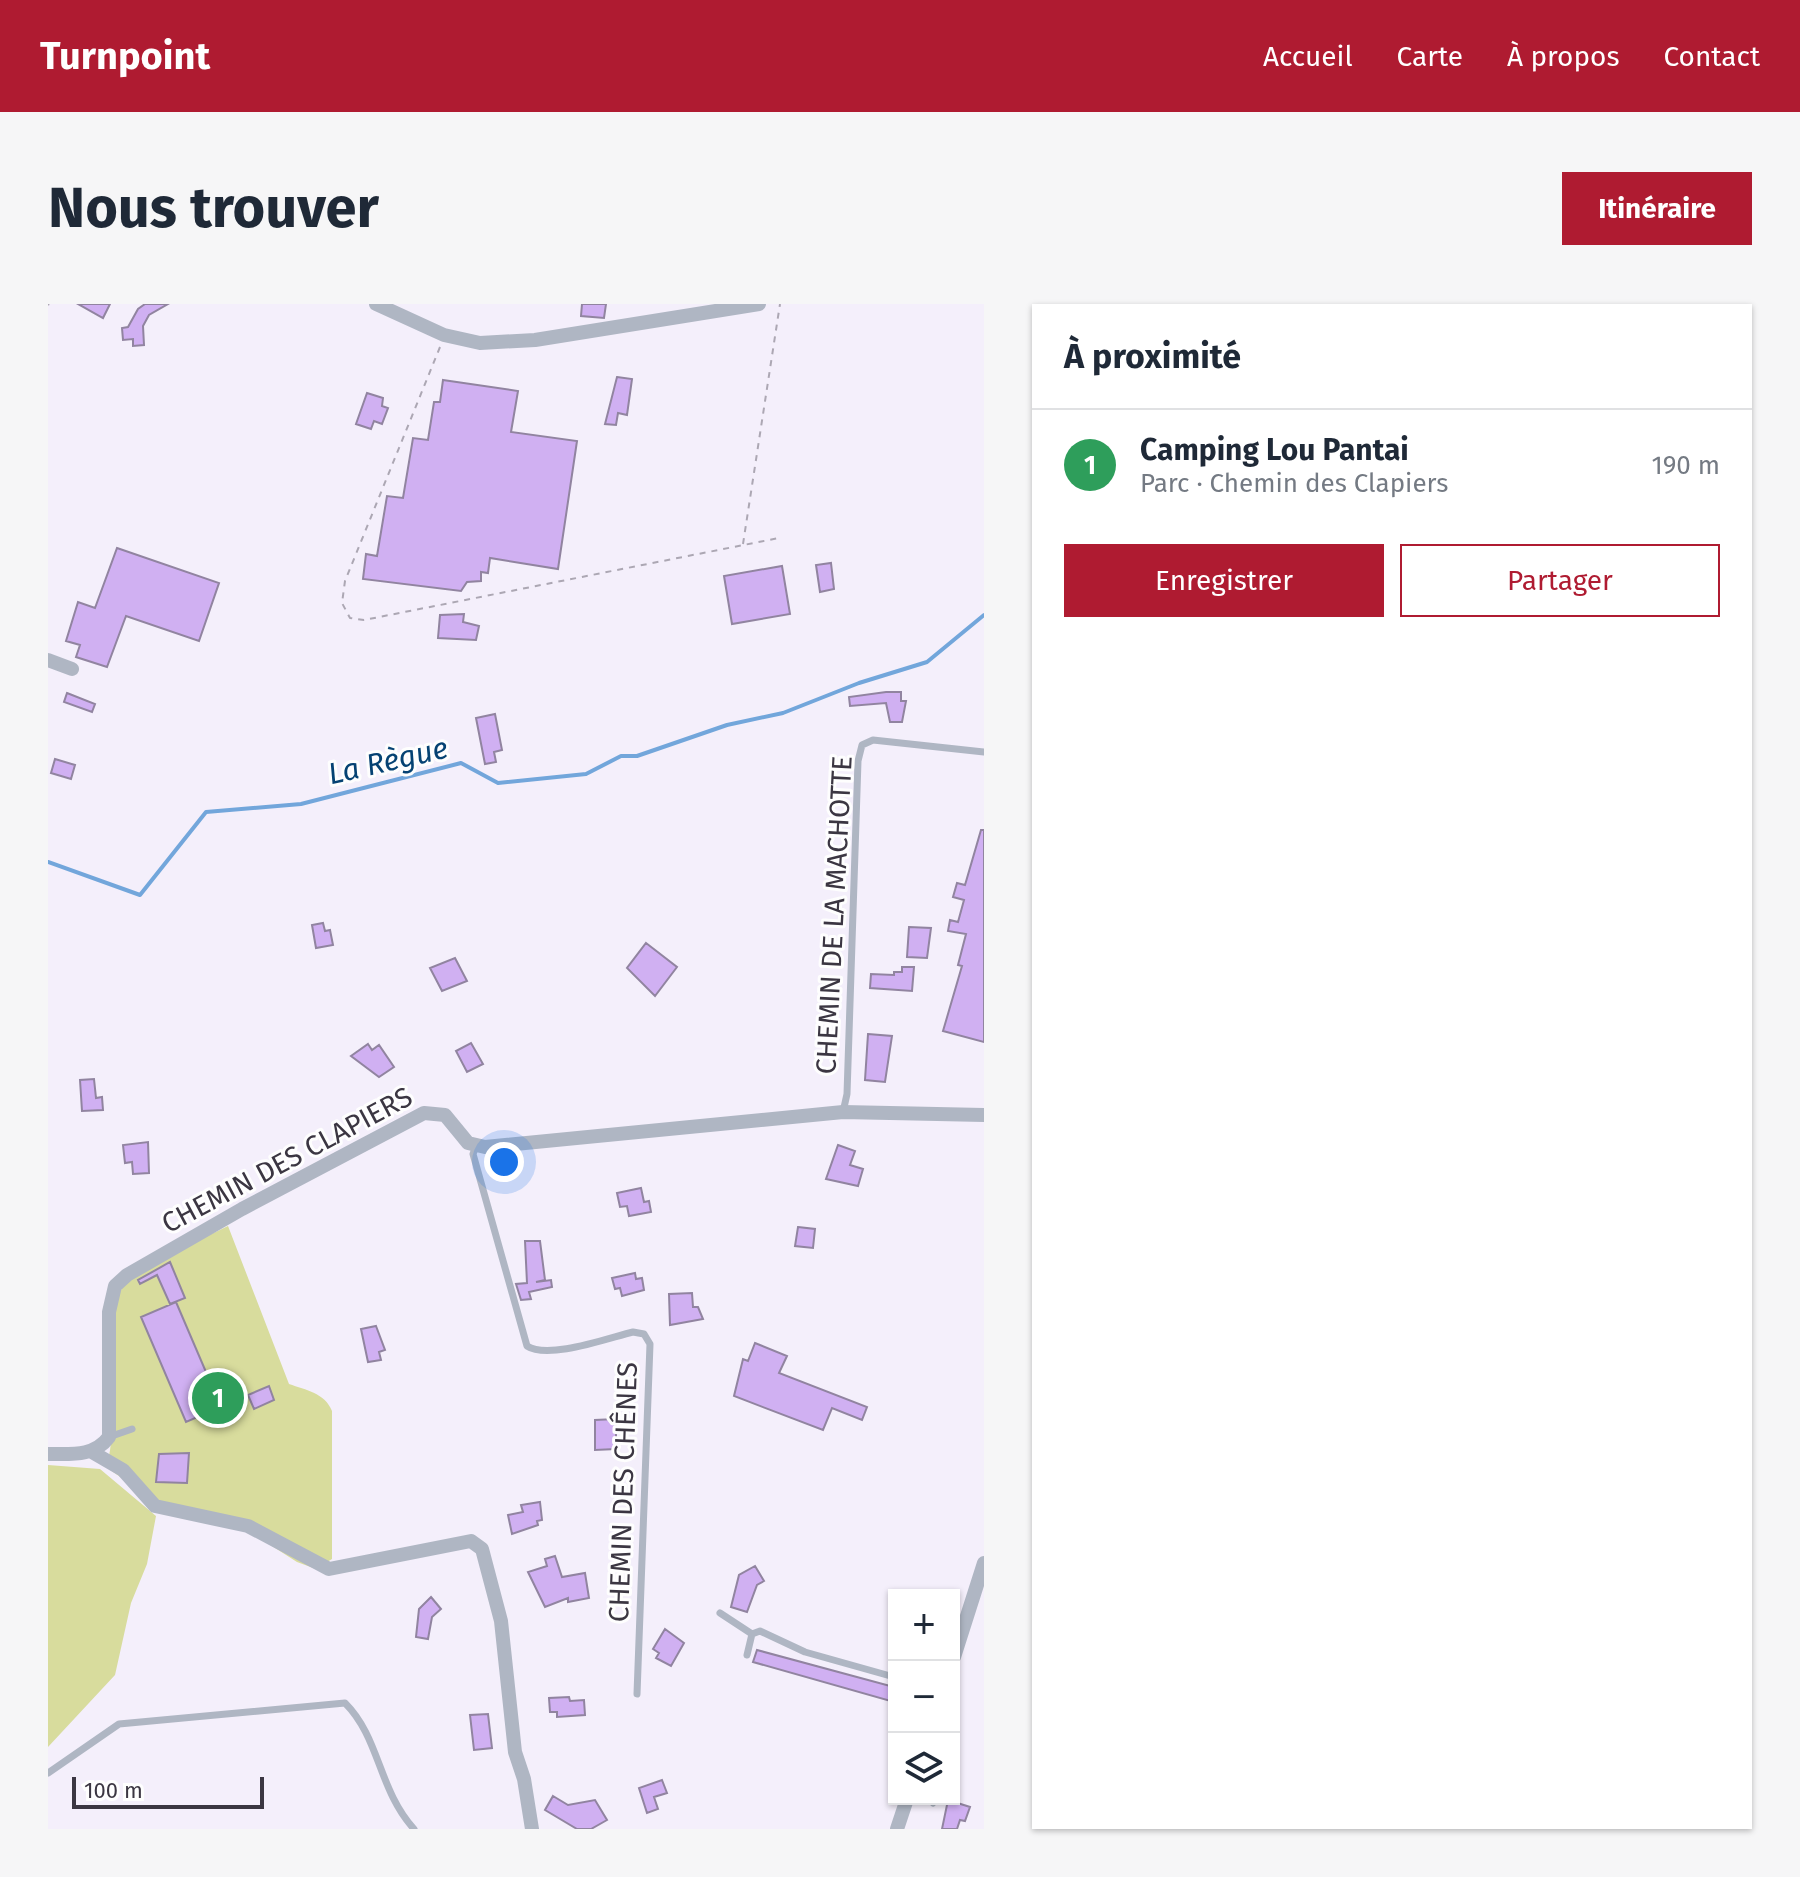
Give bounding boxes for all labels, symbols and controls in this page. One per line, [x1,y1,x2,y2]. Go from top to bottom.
text: Turnpoint [40,33,210,79]
text: Accueil [1263,40,1353,73]
text: Carte [1397,40,1463,73]
text: À propos [1507,40,1619,73]
text: Contact [1663,40,1760,73]
button: Itinéraire [1562,172,1752,245]
text: Nous trouver [48,175,379,242]
text: À proximité [1064,336,1241,377]
text: Camping Lou Pantai [1140,432,1409,468]
text: 1 [1084,450,1096,481]
text: 190 m [1651,450,1720,481]
text: Parc · Chemin des Clapiers [1140,468,1448,499]
button: Enregistrer [1064,544,1384,617]
button: Partager [1400,544,1720,617]
water label: La Règue [325,730,451,792]
street label: CHEMIN DE LA MACHOTTE [809,755,859,1075]
street label: CHEMIN DES CLAPIERS [156,1080,418,1240]
your location [484,1142,524,1182]
street label: CHEMIN DES CHÊNES [602,1361,644,1623]
pin: 1 [192,1368,244,1428]
map controls [888,1589,960,1805]
button: + [888,1589,960,1661]
button: − [888,1661,960,1733]
button: layers [888,1733,960,1805]
scale bar [72,1773,264,1809]
text: 100 m [84,1777,143,1804]

